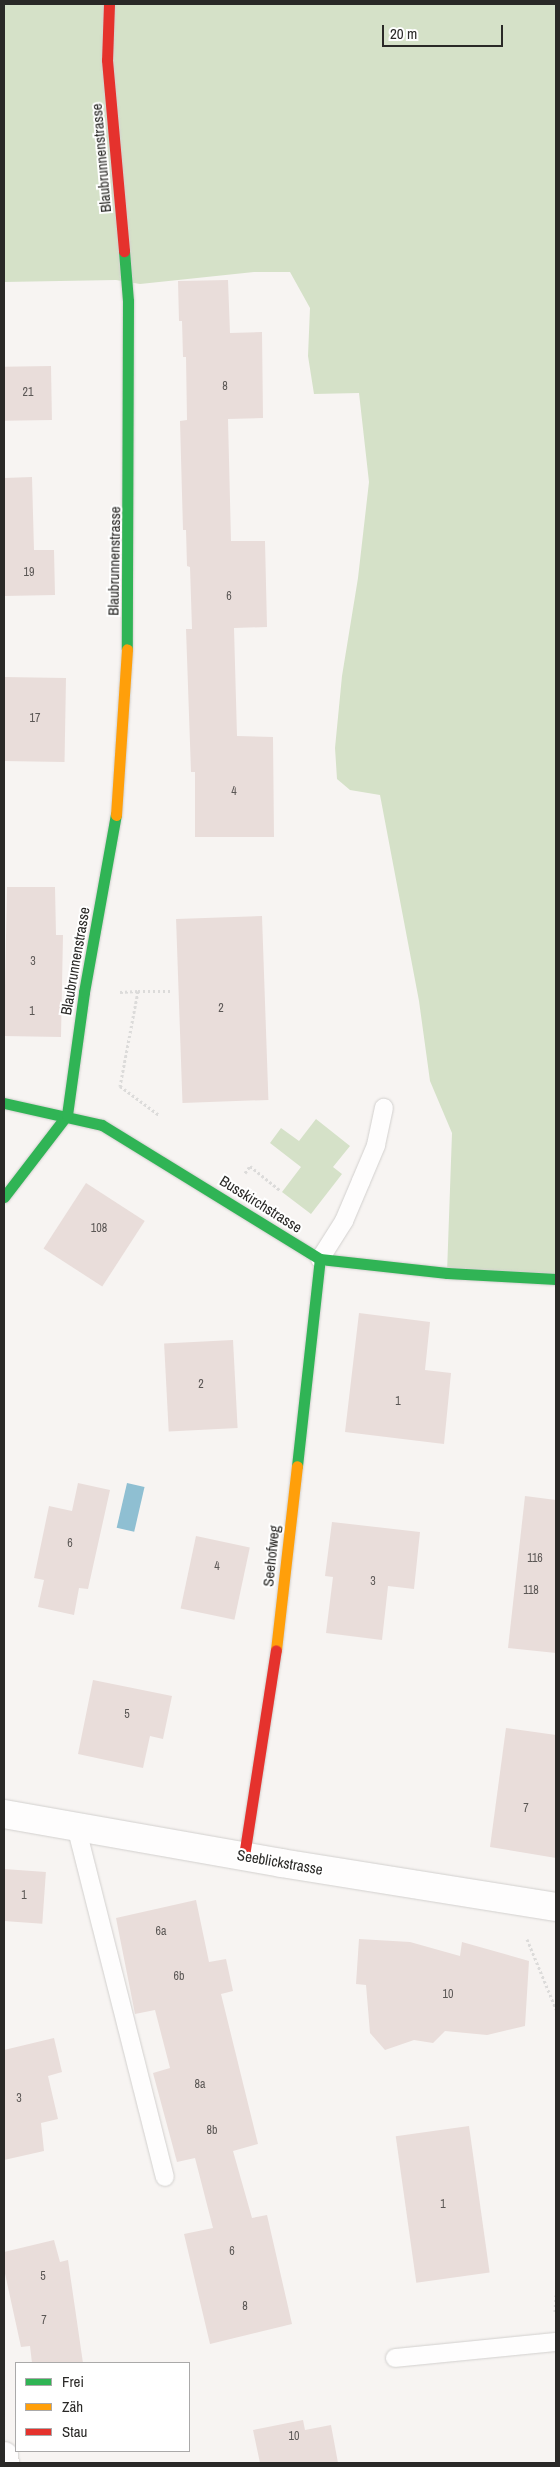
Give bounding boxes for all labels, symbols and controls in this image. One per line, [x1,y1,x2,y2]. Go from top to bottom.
scale bar [385,15,506,47]
text: 20 m [390,23,417,44]
street label: Blaubrunnenstrasse [87,103,115,213]
house number: 8 [222,380,228,394]
house number: 21 [23,386,33,400]
street label: Blaubrunnenstrasse [104,506,124,616]
house number: 19 [24,566,34,580]
house number: 6 [226,590,232,604]
house number: 17 [30,712,40,726]
house number: 4 [231,785,237,799]
street label: Blaubrunnenstrasse [57,906,93,1016]
house number: 3 [30,955,36,969]
house number: 2 [218,1002,224,1016]
house number: 1 [29,1005,35,1019]
street label: Busskirchstrasse [217,1172,305,1236]
house number: 108 [91,1222,107,1236]
house number: 2 [198,1378,204,1392]
house number: 1 [395,1395,401,1409]
street label: Seehofweg [259,1524,283,1588]
house number: 6 [67,1537,73,1551]
house number: 116 [527,1552,543,1566]
house number: 4 [214,1560,220,1574]
house number: 3 [370,1575,376,1589]
house number: 118 [523,1584,539,1598]
house number: 5 [124,1708,130,1722]
house number: 7 [523,1802,529,1816]
street label: Seeblickstrasse [236,1846,324,1878]
house number: 1 [21,1889,27,1903]
house number: 6a [156,1925,166,1939]
house number: 6b [174,1970,184,1984]
house number: 10 [443,1988,453,2002]
house number: 8a [195,2078,205,2092]
house number: 3 [16,2092,22,2106]
house number: 8b [207,2124,217,2138]
house number: 1 [440,2198,446,2212]
house number: 6 [229,2245,235,2259]
house number: 5 [40,2270,46,2284]
house number: 8 [242,2300,248,2314]
house number: 7 [41,2314,47,2328]
legend [15,2362,190,2452]
text: Frei [62,2371,84,2392]
text: Zäh [62,2396,83,2417]
text: Stau [62,2421,87,2442]
house number: 10 [289,2430,299,2444]

